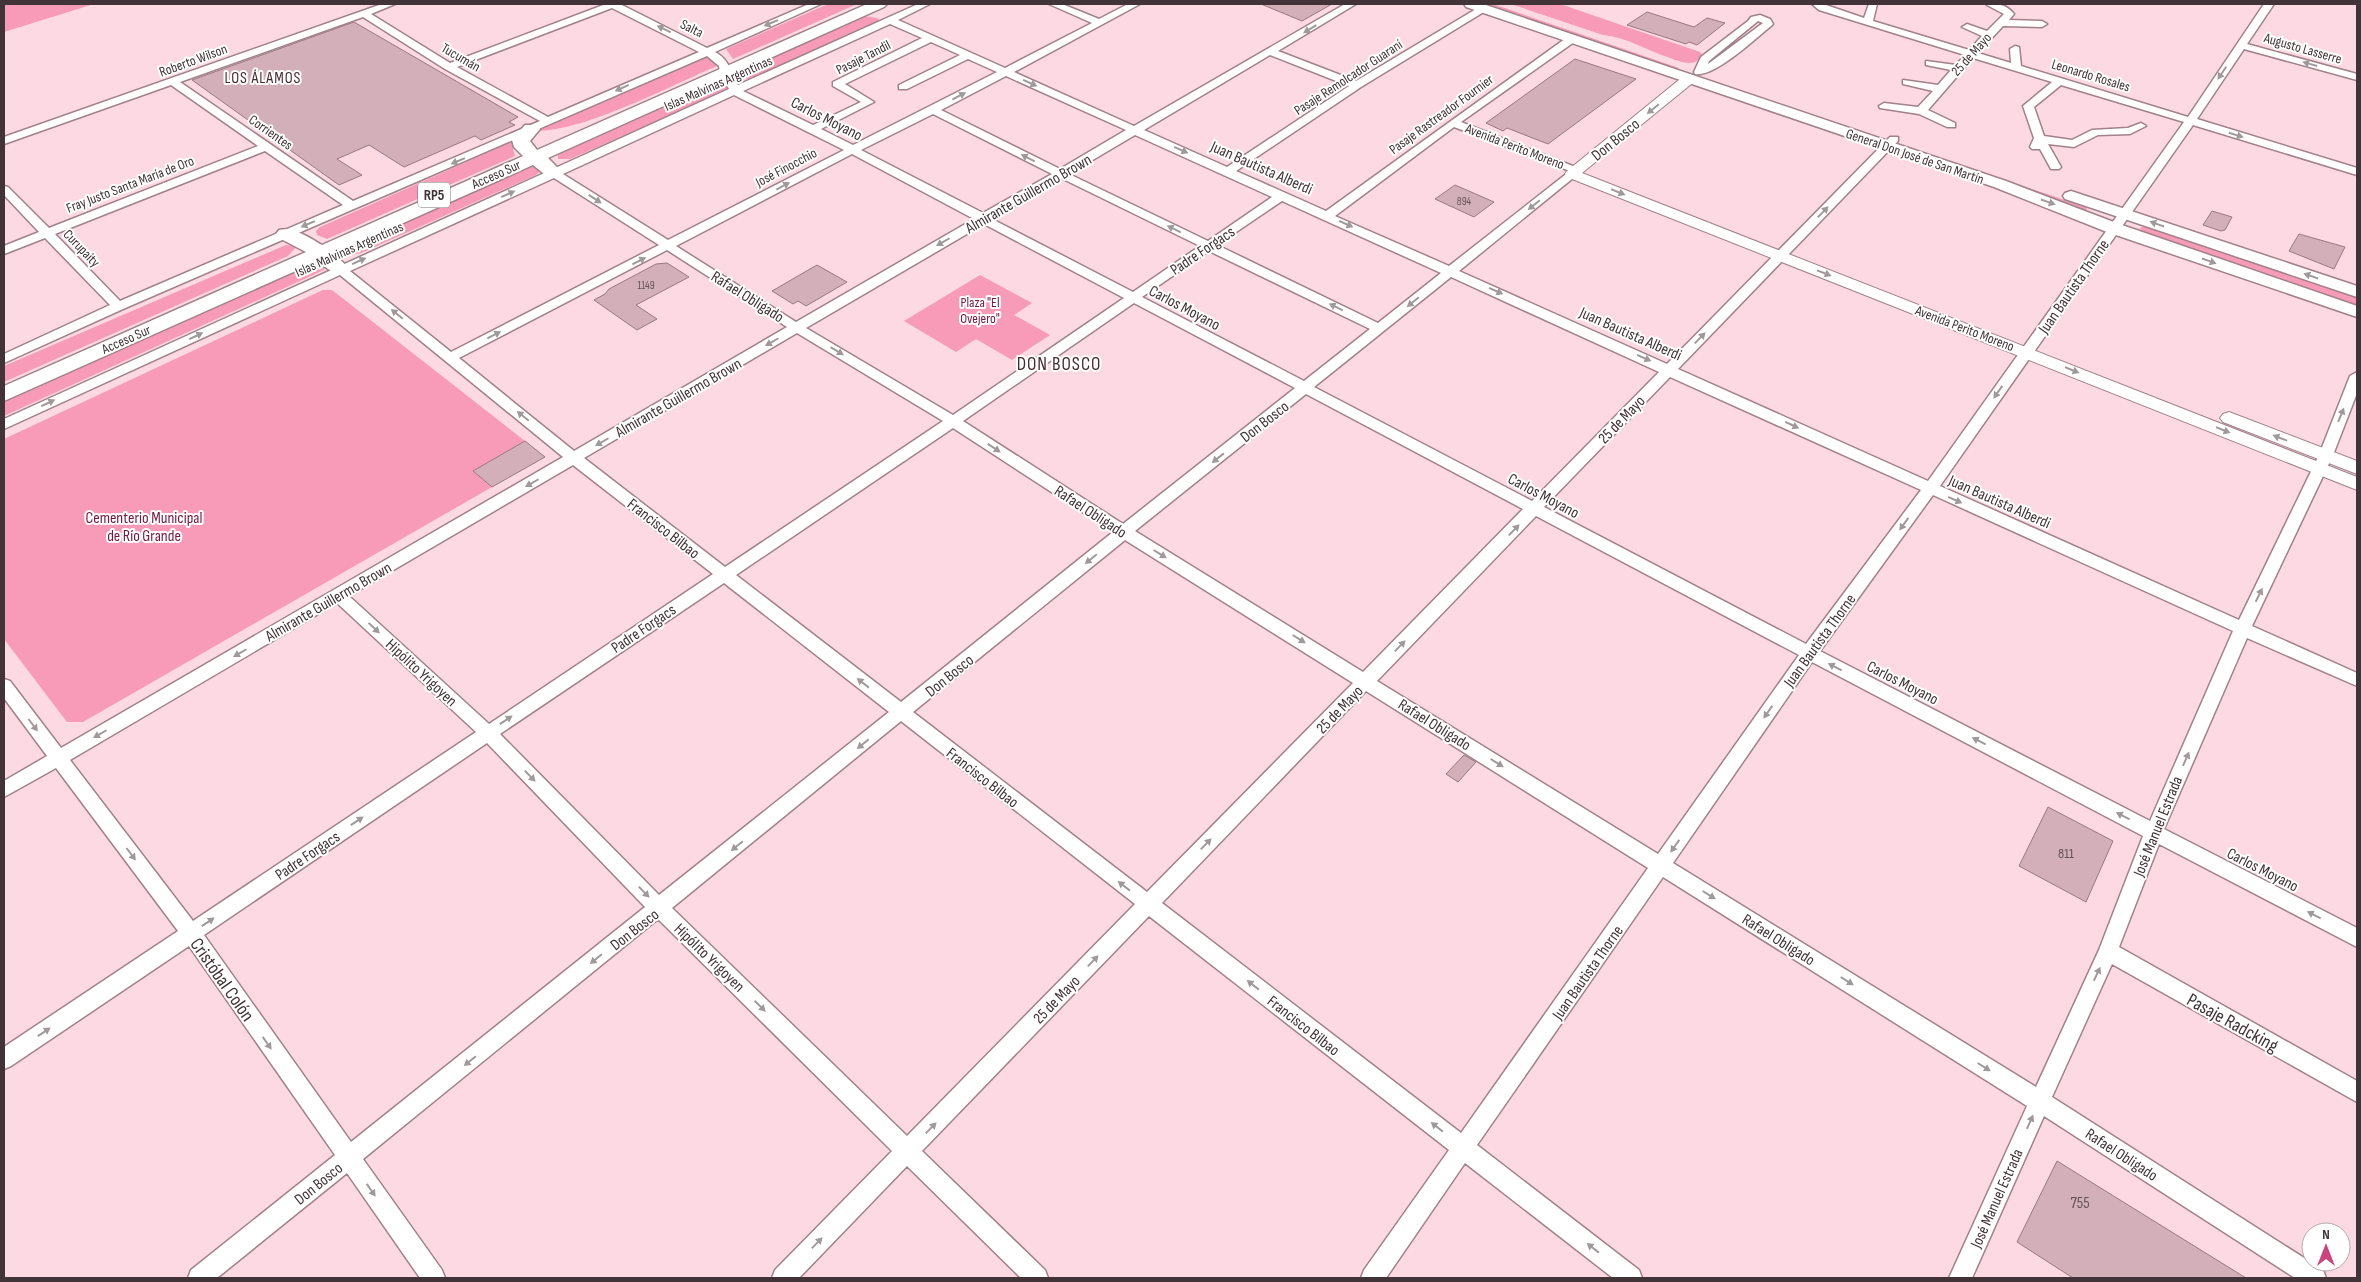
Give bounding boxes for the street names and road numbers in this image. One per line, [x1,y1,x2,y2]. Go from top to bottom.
street label: Salta [677,16,706,41]
street label: 25 de Mayo [1948,29,1995,79]
street label: Augusto Lasserre [2261,29,2344,68]
street label: Pasaje Tandil [833,36,893,78]
street label: Pasaje Remolcador Guaraní [1291,36,1406,119]
street label: Tucumán [438,39,483,75]
street label: Roberto Wilson [157,40,229,81]
street label: Islas Malvinas Argentinas [662,52,775,115]
street label: Leonardo Rosales [2050,55,2132,95]
street label: Pasaje Rastreador Fournier [1386,71,1497,158]
street label: Carlos Moyano [787,93,865,145]
street label: Corrientes [245,111,296,154]
street label: Don Bosco [1588,115,1644,165]
street label: Avenida Perito Moreno [1462,119,1567,173]
street label: General Don José de San Martín [1844,125,1986,188]
street label: Juan Bautista Alberdi [1206,137,1315,199]
street label: José Finocchio [752,144,820,191]
street label: Almirante Guillermo Brown [961,150,1095,239]
street label: Fray Justo Santa María de Oro [64,152,197,217]
street label: Acceso Sur [468,156,523,193]
road number: RP5 [418,182,450,208]
street label: Islas Malvinas Argentinas [293,218,406,281]
street label: Padre Forgacs [1167,223,1239,280]
street label: Curupaity [60,226,104,271]
street label: Juan Bautista Thorne [2034,236,2114,338]
street label: Rafael Obligado [707,267,787,327]
street label: Carlos Moyano [1146,282,1223,335]
street label: Avenida Perito Moreno [1912,301,2017,355]
street label: Juan Bautista Alberdi [1575,303,1684,365]
street label: Acceso Sur [98,321,153,358]
street label: Almirante Guillermo Brown [611,354,745,443]
street label: 25 de Mayo [1595,392,1650,448]
street label: Don Bosco [1237,397,1293,447]
street label: Carlos Moyano [1505,470,1582,523]
street label: Juan Bautista Alberdi [1944,471,2053,533]
street label: Rafael Obligado [1050,482,1130,543]
street label: Francisco Bilbao [623,495,703,563]
street label: Almirante Guillermo Brown [261,558,395,647]
street label: Juan Bautista Thorne [1780,591,1860,692]
street label: Padre Forgacs [608,601,680,658]
street label: Hipólito Yrigoyen [381,635,460,711]
street label: Don Bosco [922,651,978,701]
street label: Carlos Moyano [1863,657,1941,709]
street label: 25 de Mayo [1313,682,1368,738]
street label: Rafael Obligado [1394,695,1474,755]
street label: Francisco Bilbao [942,744,1022,812]
street label: José Manuel Estrada [2129,774,2187,880]
street label: Padre Forgacs [272,828,344,885]
street label: Carlos Moyano [2223,844,2301,896]
street label: Don Bosco [607,905,663,955]
street label: Rafael Obligado [1738,910,1818,970]
street label: Hipólito Yrigoyen [670,920,748,996]
street label: Juan Bautista Thorne [1548,922,1628,1024]
street label: Cristóbal Colón [185,934,259,1026]
street label: 25 de Mayo [1030,972,1085,1028]
street label: Pasaje Radcking [2182,989,2282,1058]
street label: Francisco Bilbao [1263,992,1343,1060]
street label: Rafael Obligado [2081,1125,2161,1186]
street label: José Manuel Estrada [1967,1146,2028,1252]
street label: Don Bosco [291,1159,347,1209]

